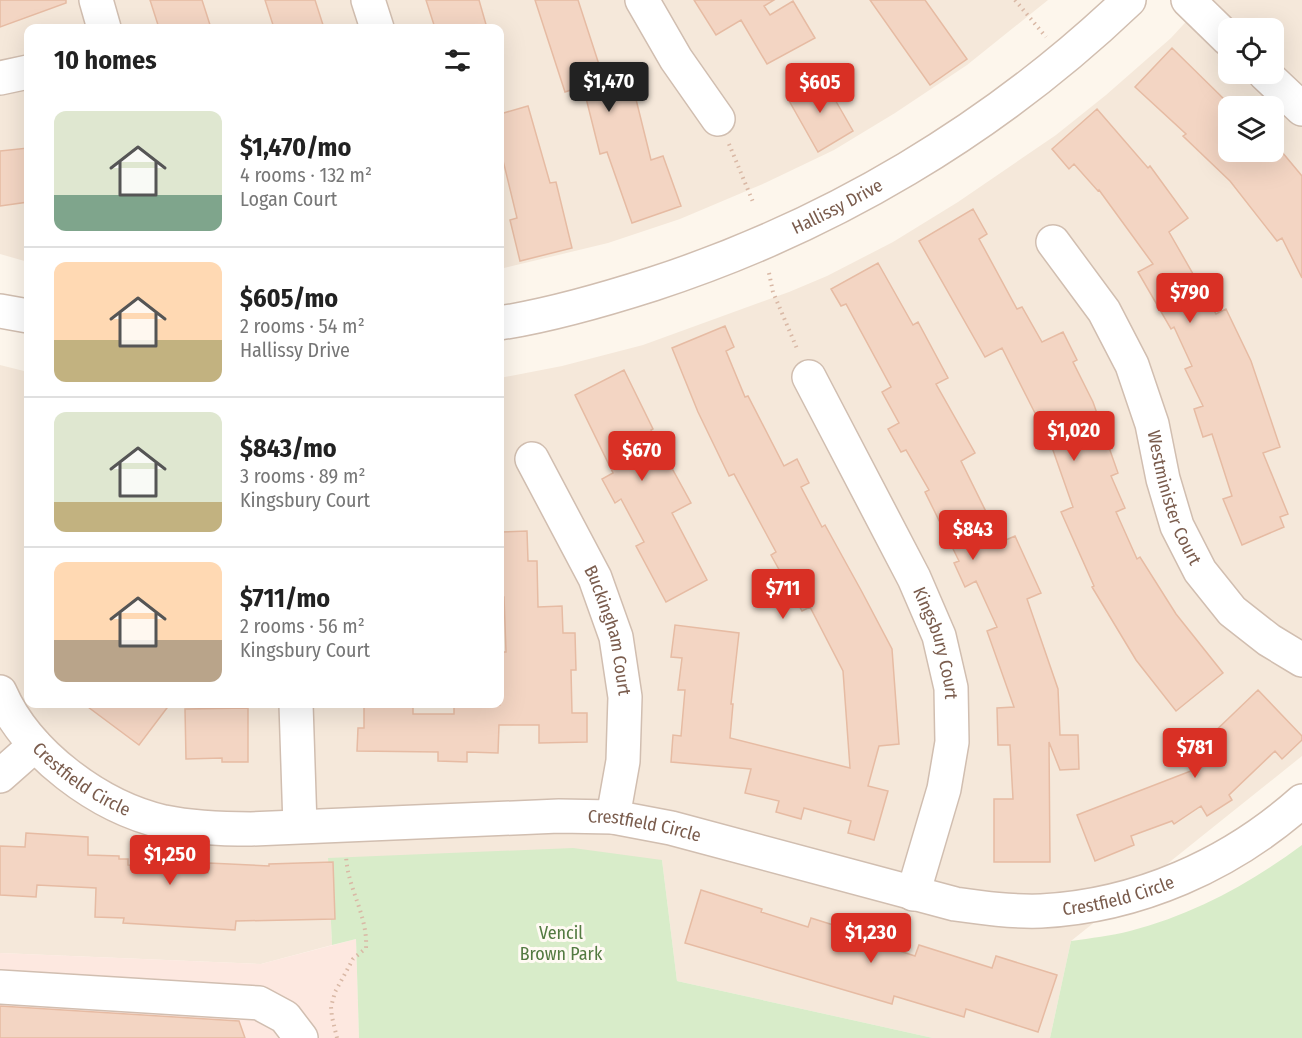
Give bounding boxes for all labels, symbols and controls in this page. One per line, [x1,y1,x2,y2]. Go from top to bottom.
map controls [1218,18,1284,162]
button: locate [1218,18,1284,84]
icon: filters [441,44,474,77]
text: 10 homes [54,45,157,76]
pin: $1,470 [560,62,658,113]
pin: $605 [784,63,856,114]
text: $1,470 [584,69,634,93]
text: $605 [799,70,841,94]
button: layers [1218,96,1284,162]
text: $1,470/mo [240,132,351,163]
icon: home [102,135,174,207]
text: 4 rooms · 132 m² [240,163,372,187]
street label: Hallissy Drive [788,174,886,239]
text: Logan Court [240,187,337,211]
pin: $790 [1154,273,1226,324]
text: $790 [1170,280,1210,304]
text: $605/mo [240,283,338,314]
icon: home [102,286,174,358]
text: 2 rooms · 54 m² [240,314,365,338]
text: Hallissy Drive [240,338,350,362]
pin: $1,020 [1025,411,1123,462]
text: $1,020 [1048,418,1100,442]
street label: Westminister Court [1143,428,1206,569]
pin: $670 [606,431,678,482]
text: $843/mo [240,433,337,464]
icon: home [102,436,174,508]
text: $670 [622,438,662,462]
text: 3 rooms · 89 m² [240,464,365,488]
text: Kingsbury Court [240,488,370,512]
pin: $843 [937,510,1009,561]
text: $843 [953,517,993,541]
street label: Buckingham Court [579,562,636,697]
pin: $711 [747,569,819,620]
text: $711 [766,576,800,600]
text: $711/mo [240,583,330,614]
street label: Kingsbury Court [908,583,962,700]
icon: home [102,586,174,658]
text: 2 rooms · 56 m² [240,614,365,638]
text: Kingsbury Court [240,638,370,662]
pin: $781 [1159,728,1231,779]
text: $781 [1177,735,1213,759]
street label: Crestfield Circle [28,738,134,821]
street label: Crestfield Circle [588,806,704,847]
pin: $1,250 [121,835,219,886]
text: $1,250 [144,842,196,866]
street label: Crestfield Circle [1061,871,1178,920]
pin: $1,230 [822,913,920,964]
text: $1,230 [845,920,897,944]
park label: Vencil Brown Park [520,922,603,965]

